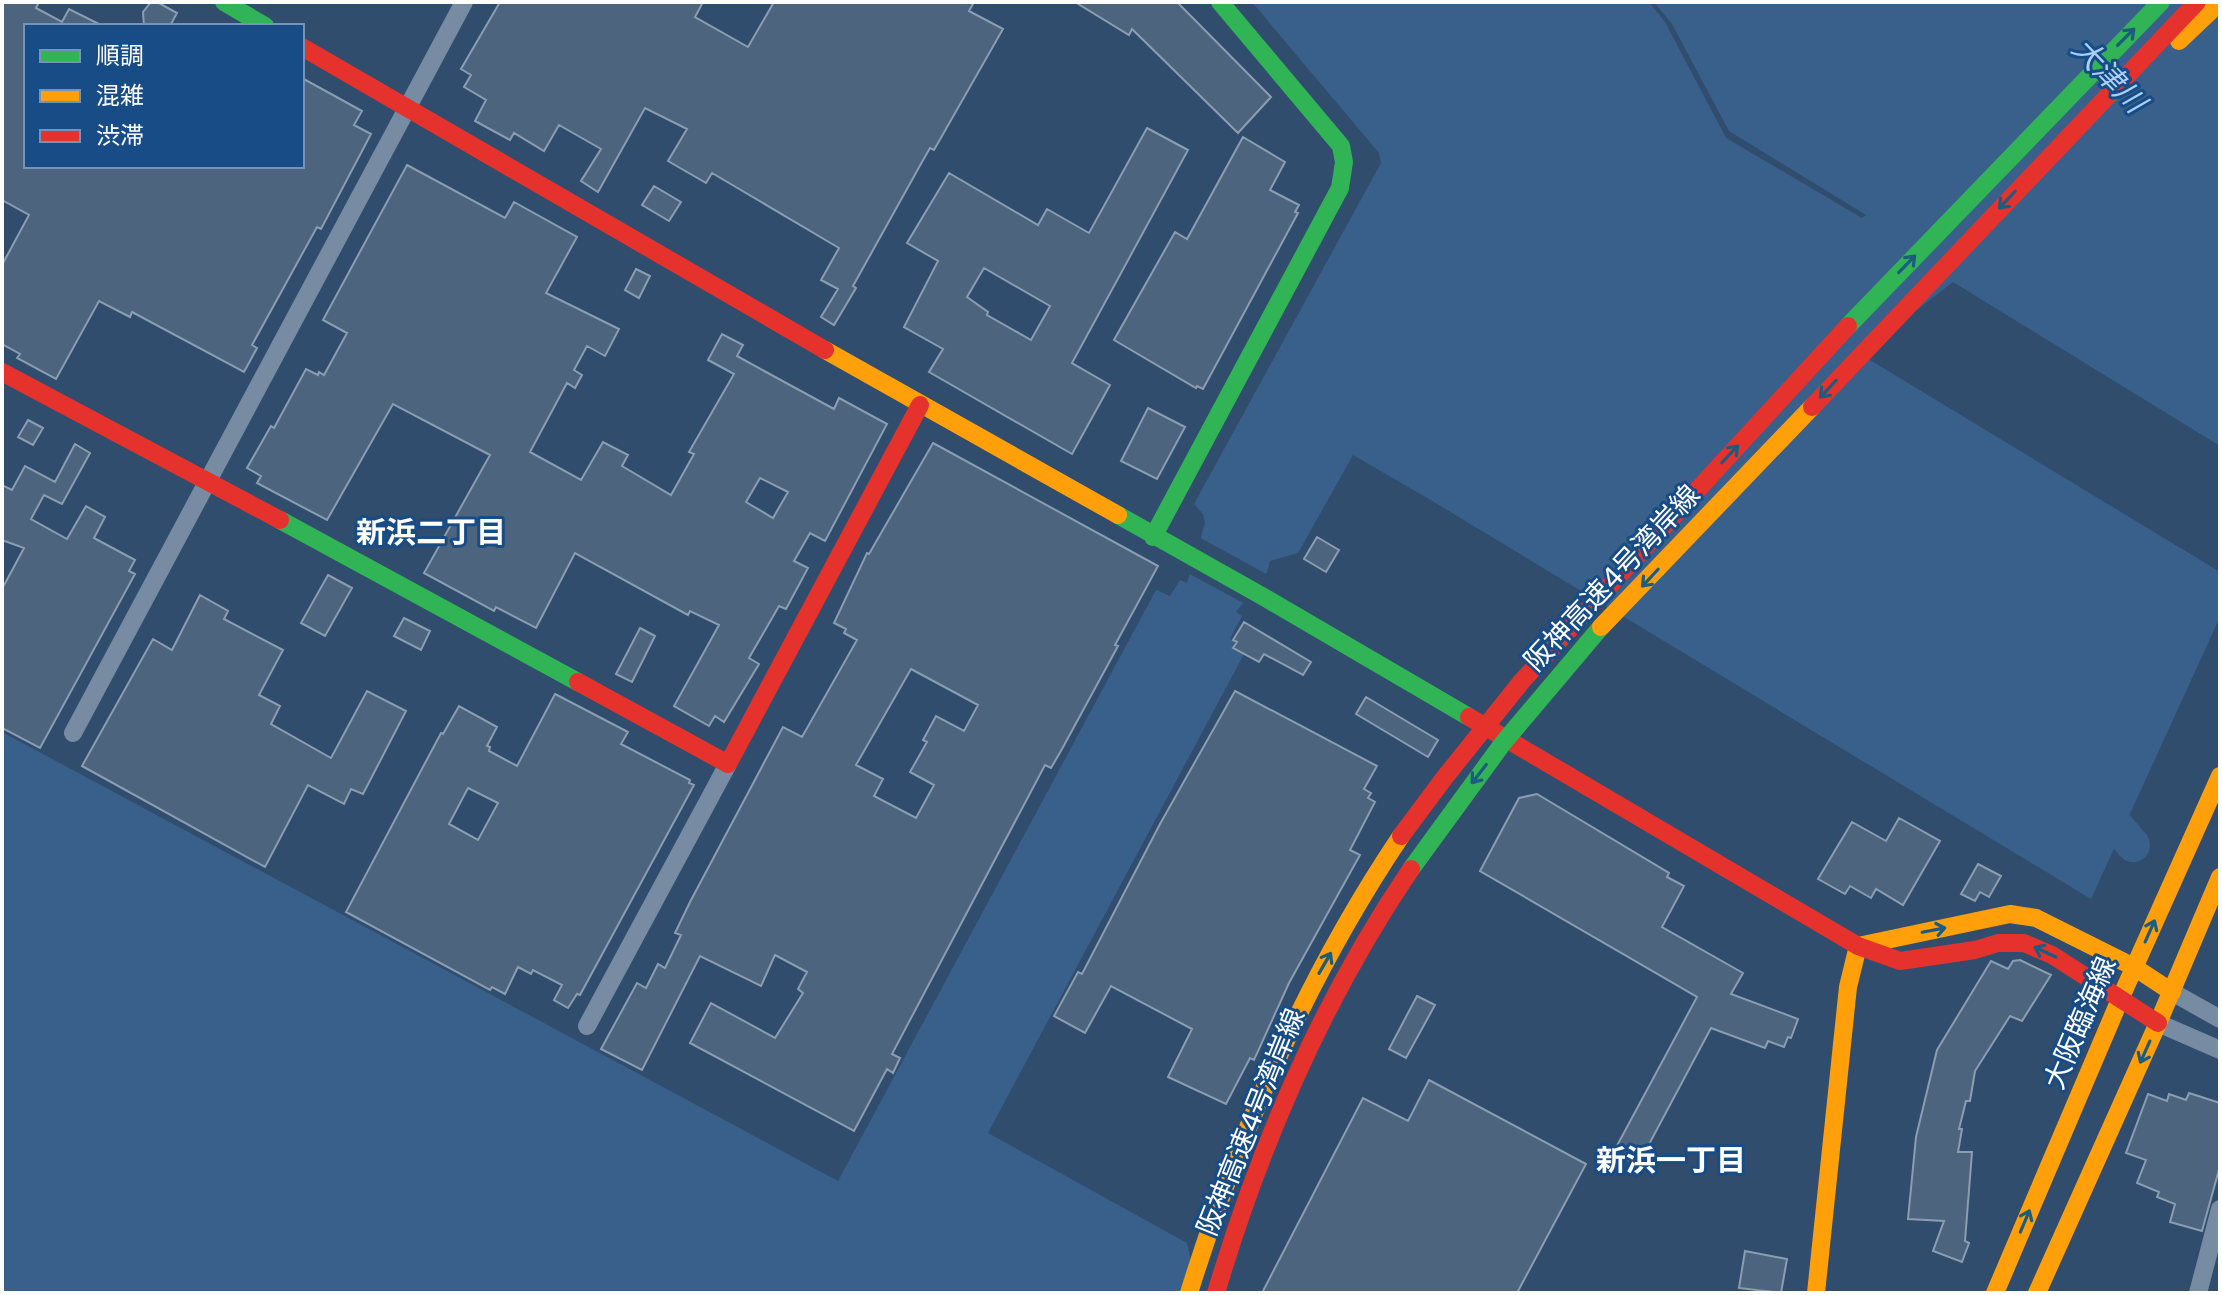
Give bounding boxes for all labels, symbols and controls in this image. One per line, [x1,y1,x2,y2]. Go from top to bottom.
legend [24,24,304,168]
one-way arrow [2117,27,2136,47]
water label: 大津川 [2062,28,2158,124]
text: 順調 [96,39,144,72]
text: 混雑 [96,79,144,112]
text: 渋滞 [96,119,144,152]
one-way arrow [1998,190,2017,210]
one-way arrow [1898,254,1917,274]
one-way arrow [1819,379,1838,399]
one-way arrow [1720,444,1739,464]
street label: 阪神高速4号湾岸線 [1515,476,1709,680]
district label: 新浜二丁目 [356,511,506,554]
one-way arrow [1641,567,1659,587]
one-way arrow [1471,762,1488,784]
one-way arrow [2143,919,2158,943]
one-way arrow [1921,922,1947,937]
one-way arrow [2033,944,2057,959]
street label: 大阪臨海線 [2035,951,2125,1095]
one-way arrow [1317,952,1333,975]
street label: 阪神高速4号湾岸線 [1188,1003,1314,1241]
one-way arrow [2137,1039,2152,1063]
district label: 新浜一丁目 [1596,1139,1746,1182]
one-way arrow [2019,1209,2034,1234]

